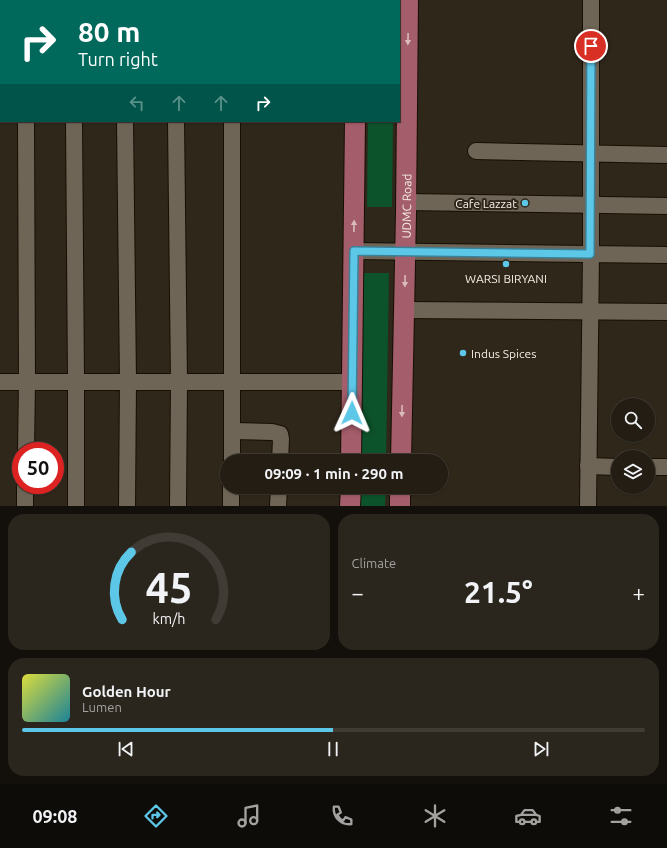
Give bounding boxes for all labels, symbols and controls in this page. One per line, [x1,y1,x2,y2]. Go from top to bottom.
icon: right [12,16,64,68]
text: 80 m [78,16,140,47]
pin [574,29,608,63]
one-way arrow [405,33,411,46]
icon: arrive [580,35,602,57]
text: Turn right [78,49,158,69]
icon: left [126,92,148,114]
icon: ahead [168,92,190,114]
icon: ahead [210,92,232,114]
icon: right [252,92,274,114]
street label: UDMC Road [399,174,413,239]
place label: Cafe Lazzat [455,197,517,210]
marker: Cafe Lazzat [520,198,530,208]
one-way arrow [351,219,357,232]
marker: WARSI BIRYANI [501,259,511,269]
place label: WARSI BIRYANI [465,272,547,285]
one-way arrow [402,275,408,288]
place label: Indus Spices [471,347,536,360]
marker: Indus Spices [458,348,468,358]
position arrow [331,392,373,434]
map controls [611,398,655,494]
button: search [611,398,655,442]
one-way arrow [399,405,405,418]
speed limit sign: 50 [12,442,64,494]
button: layers [611,450,655,494]
text: 09:09 · 1 min · 290 m [265,465,403,482]
text: Climate [352,556,396,570]
text: 45 [145,564,192,611]
text: 21.5° [464,575,533,609]
text: − [352,580,364,605]
text: + [633,580,645,605]
text: km/h [152,611,185,627]
text: Golden Hour [82,683,171,700]
text: Lumen [82,700,122,714]
icon: previous [115,738,137,760]
icon: pause [322,738,344,760]
icon: next [530,738,552,760]
icon: directions [142,802,170,830]
icon: music [235,802,263,830]
icon: phone [328,802,356,830]
icon: climate [421,802,449,830]
icon: car [514,802,542,830]
icon: filters [607,802,635,830]
text: 09:08 [32,806,77,826]

